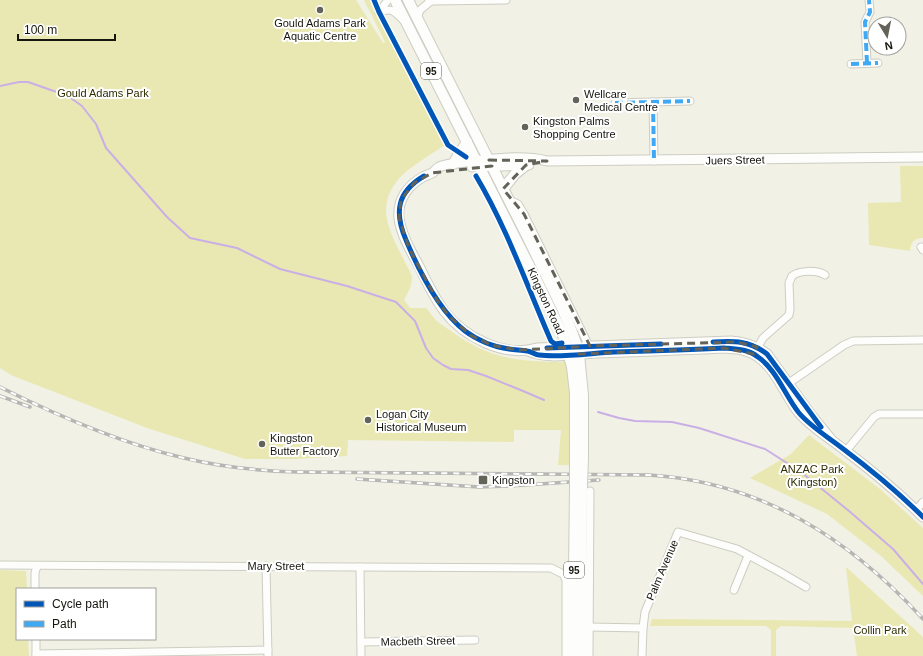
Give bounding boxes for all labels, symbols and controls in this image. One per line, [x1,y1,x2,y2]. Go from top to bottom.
marker: Gould Adams Park Aquatic Centre [315,5,325,15]
scale bar [18,16,115,42]
north arrow [867,16,907,56]
place label: Gould Adams Park Aquatic Centre [274,17,366,42]
text: 100 m [24,23,57,37]
text: N [884,39,894,52]
road number: 95 [421,63,441,79]
park label: Gould Adams Park [57,87,149,99]
place label: Wellcare Medical Centre [584,88,658,113]
marker: Wellcare Medical Centre [571,95,581,105]
place label: Kingston Palms Shopping Centre [533,115,616,140]
marker: Kingston Palms Shopping Centre [520,122,530,132]
street label: Juers Street [705,153,765,167]
street label: Kingston Road [525,266,567,336]
place label: Logan City Historical Museum [376,408,466,433]
marker: Logan City Historical Museum [363,415,373,425]
place label: Kingston Butter Factory [270,432,340,457]
marker: Kingston Butter Factory [257,439,267,449]
park label: ANZAC Park (Kingston) [781,463,844,488]
marker: Kingston [477,474,489,486]
place label: Kingston [492,474,535,486]
street label: Palm Avenue [644,538,680,602]
street label: Mary Street [248,560,304,572]
road number: 95 [564,562,584,578]
legend [16,588,156,640]
text: Cycle path [52,597,109,611]
text: Path [52,617,77,631]
park label: Collin Park [853,624,907,636]
street label: Macbeth Street [381,634,455,648]

